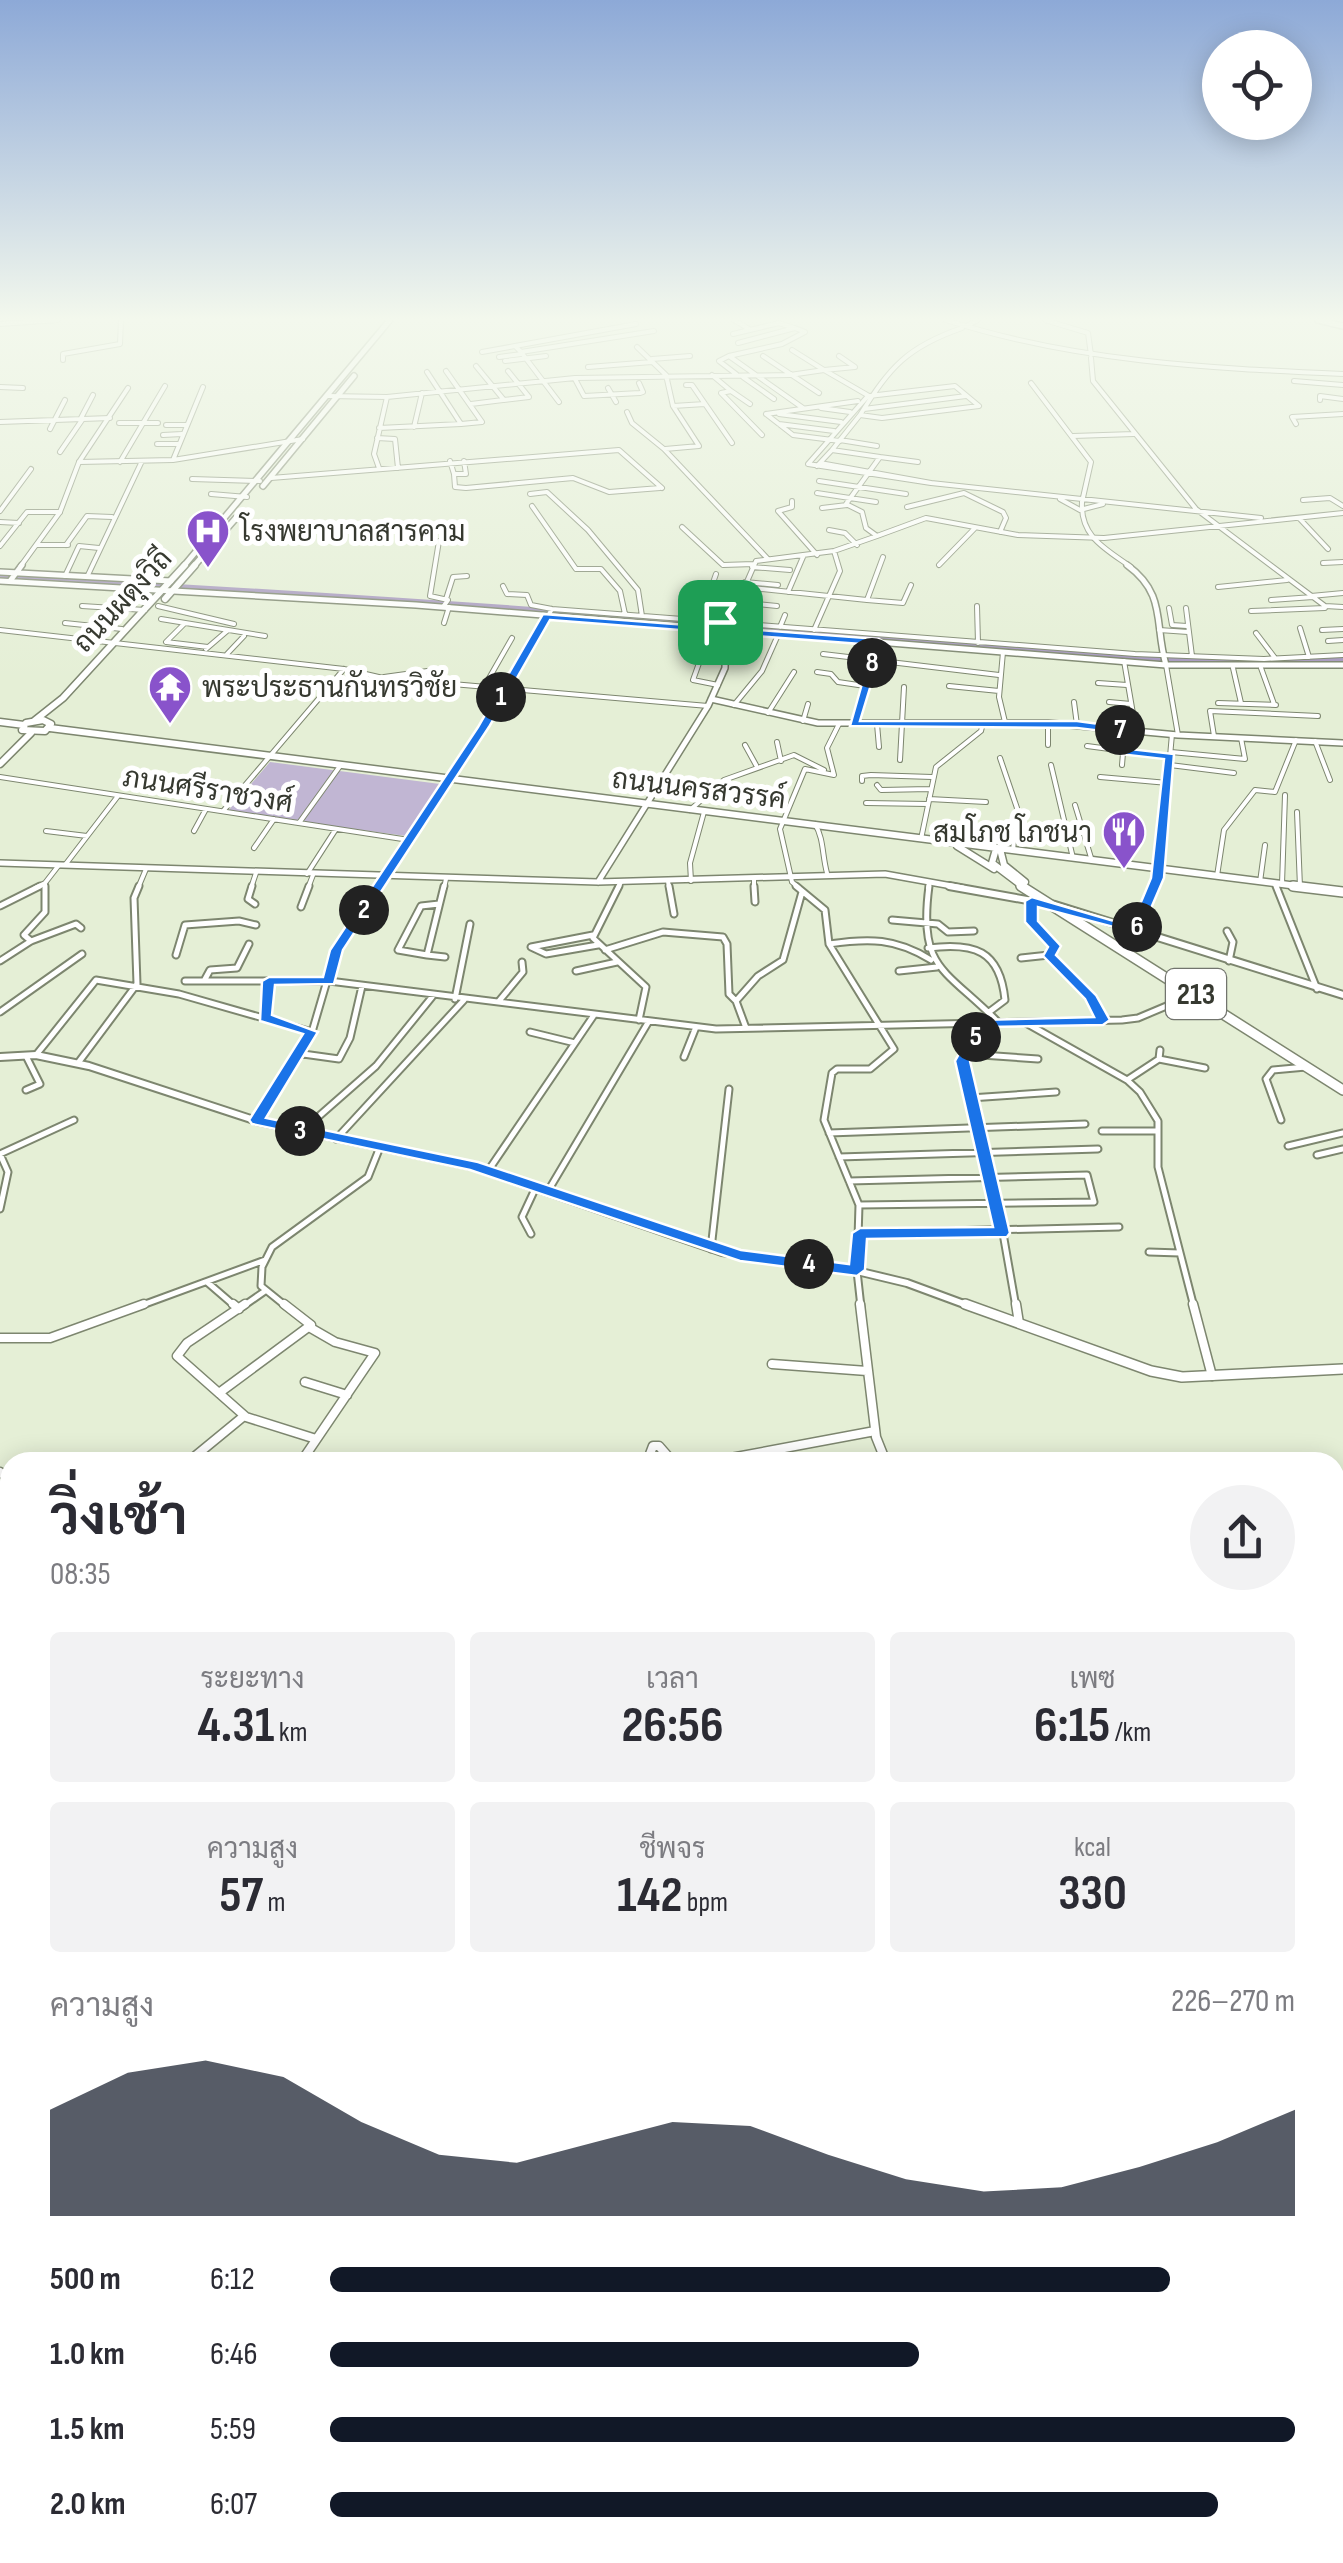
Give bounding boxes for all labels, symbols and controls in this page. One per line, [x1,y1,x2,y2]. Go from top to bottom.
map controls [1202,30,1312,140]
button: locate [1202,30,1312,140]
hospital icon: โรงพยาบาลสารคาม [185,508,231,569]
place label: โรงพยาบาลสารคาม [238,512,466,549]
street label: ถนนผดุงวิถี [65,540,181,661]
pin [678,580,763,665]
icon: arrive [693,595,748,650]
pin: 8 [847,638,897,688]
text: 8 [865,646,879,679]
temple icon: พระประธานกันทรวิชัย [147,664,193,725]
place label: พระประธานกันทรวิชัย [202,669,457,705]
pin: 1 [476,672,526,722]
text: 1 [496,680,506,713]
pin: 7 [1095,705,1145,755]
text: 7 [1114,713,1126,746]
street label: ภนนศรีราชวงศ์ [121,757,296,820]
street label: ถนนนครสวรรค์ [610,758,788,817]
restaurant icon: สมโภช โภชนา [1101,809,1147,870]
place label: สมโภช โภชนา [933,813,1092,850]
pin: 2 [339,885,389,935]
text: 2 [358,893,370,926]
pin: 6 [1112,902,1162,952]
text: 6 [1130,910,1144,943]
road number: 213 [1166,969,1226,1019]
pin: 5 [951,1012,1001,1062]
text: 5 [970,1020,982,1053]
pin: 3 [275,1106,325,1156]
text: 3 [294,1114,306,1147]
pin: 4 [784,1239,834,1289]
text: 4 [802,1247,816,1280]
text: วิ่งเช้า [50,1484,188,1551]
button: share [1190,1485,1295,1590]
text: 08:35 [50,1555,111,1594]
text: ระยะทาง [200,1663,305,1696]
text: เวลา [646,1663,699,1696]
text: เพซ [1069,1663,1116,1696]
text: 4.31 [198,1696,274,1756]
text: 26:56 [621,1696,724,1756]
text: 6:15 [1034,1696,1110,1756]
text: km [274,1716,307,1749]
text: /km [1110,1716,1151,1749]
text: kcal [1074,1831,1111,1864]
text: ความสูง [207,1833,298,1866]
text: ชีพจร [639,1833,706,1866]
text: 330 [1058,1864,1127,1924]
text: 57 [219,1866,263,1926]
text: 142 [617,1866,682,1926]
text: m [263,1886,286,1919]
text: bpm [682,1886,728,1919]
text: 226–270 m [1171,1982,1295,2021]
text: ความสูง [50,1987,154,2026]
text: 500 m [50,2260,121,2299]
text: 6:12 [210,2260,255,2299]
text: 1.0 km [50,2335,125,2374]
text: 6:46 [210,2335,257,2374]
text: 1.5 km [50,2410,124,2449]
text: 5:59 [210,2410,256,2449]
text: 2.0 km [50,2485,126,2524]
text: 6:07 [210,2485,257,2524]

